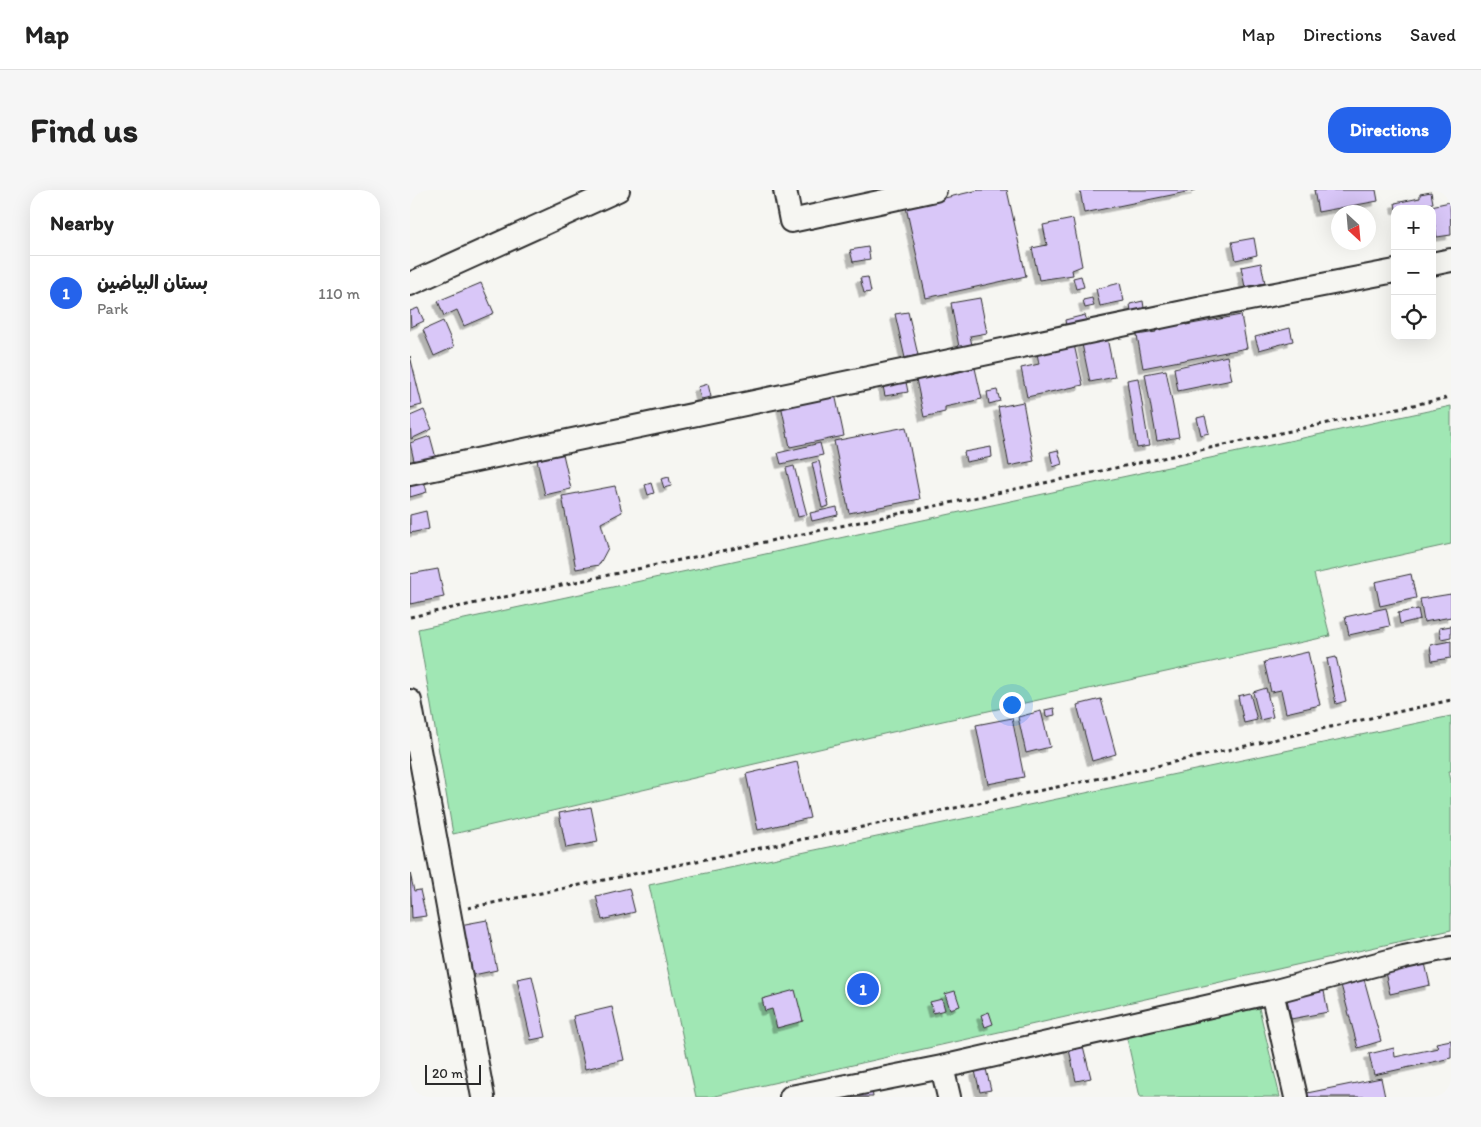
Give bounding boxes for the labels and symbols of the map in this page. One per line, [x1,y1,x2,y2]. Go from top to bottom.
north arrow [1331,205,1376,250]
your location [999,692,1025,718]
pin: 1 [847,970,879,1008]
scale bar [425,1062,481,1085]

